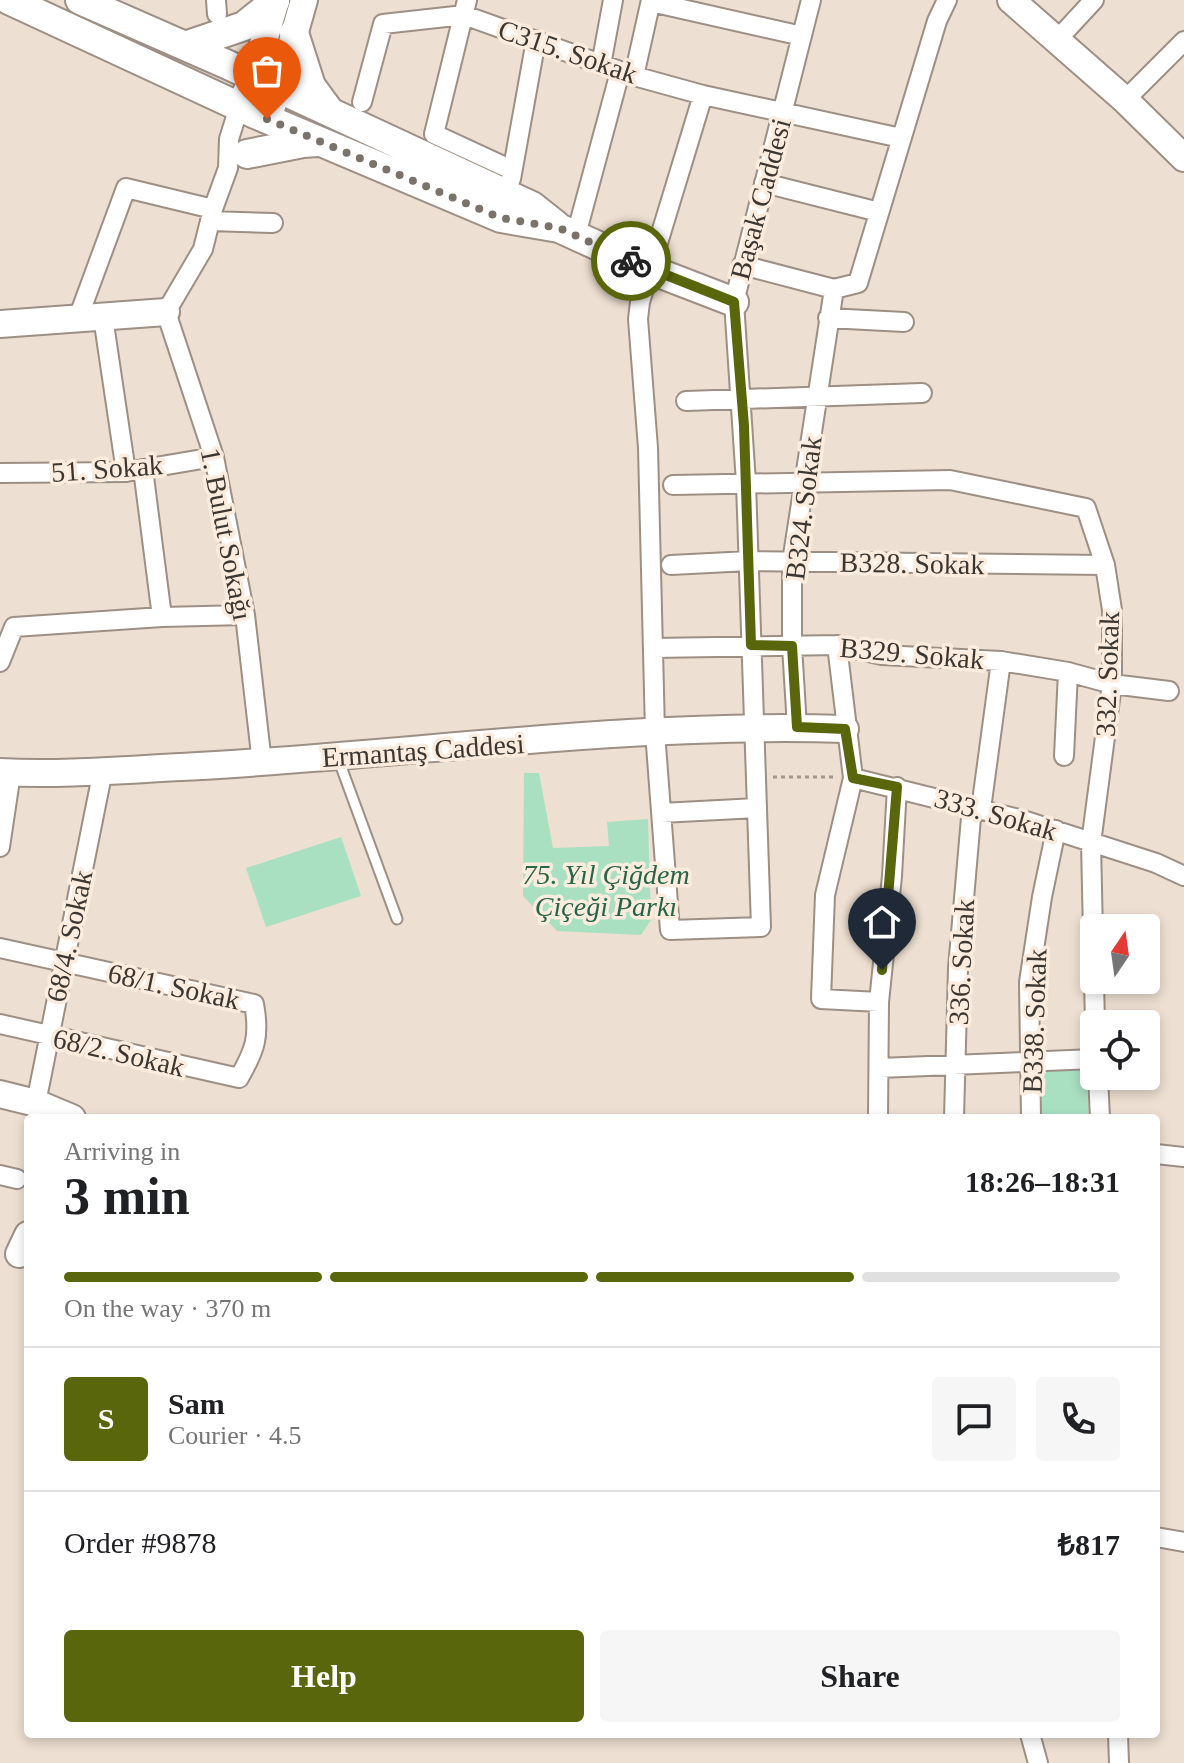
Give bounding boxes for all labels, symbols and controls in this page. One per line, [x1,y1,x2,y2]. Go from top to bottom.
street label: C315. Sokak [494,13,641,90]
pin [233,37,301,119]
icon: bag [245,49,289,93]
street label: Başak Caddesi [724,115,797,283]
courier [591,221,671,301]
icon: bike [609,239,653,283]
street label: B324. Sokak [779,434,828,582]
street label: 1. Bulut Sokağı [195,445,258,623]
street label: 51. Sokak [50,449,164,488]
street label: B328. Sokak [839,547,985,580]
street label: 332. Sokak [1090,611,1125,738]
street label: B329. Sokak [839,632,985,675]
street label: Ermantaş Caddesi [321,728,526,773]
street label: 333. Sokak [931,782,1061,847]
park label: 75. Yıl Çiğdem Çiçeği Parkı [522,859,690,922]
street label: 68/4. Sokak [40,867,99,1005]
pin [848,888,916,970]
street label: 336. Sokak [943,898,980,1026]
icon: home [860,900,904,944]
north arrow [1080,914,1160,994]
map controls [1080,914,1160,1090]
street label: B338. Sokak [1016,948,1053,1094]
street label: 68/1. Sokak [105,957,243,1016]
button: locate [1080,1010,1160,1090]
street label: 68/2. Sokak [50,1022,188,1083]
text: Arriving in [64,1137,180,1166]
text: 18:26–18:31 [965,1165,1120,1198]
text: 3 min [64,1168,190,1225]
text: On the way · 370 m [64,1294,271,1323]
button: chat [932,1377,1016,1461]
button: phone [1036,1377,1120,1461]
text: Sam [168,1387,225,1420]
text: S [98,1402,114,1435]
text: Courier · 4.5 [168,1421,302,1450]
text: Order #9878 [64,1526,216,1559]
text: ₺817 [1058,1528,1120,1561]
button: Help [64,1630,584,1722]
button: Share [600,1630,1120,1722]

